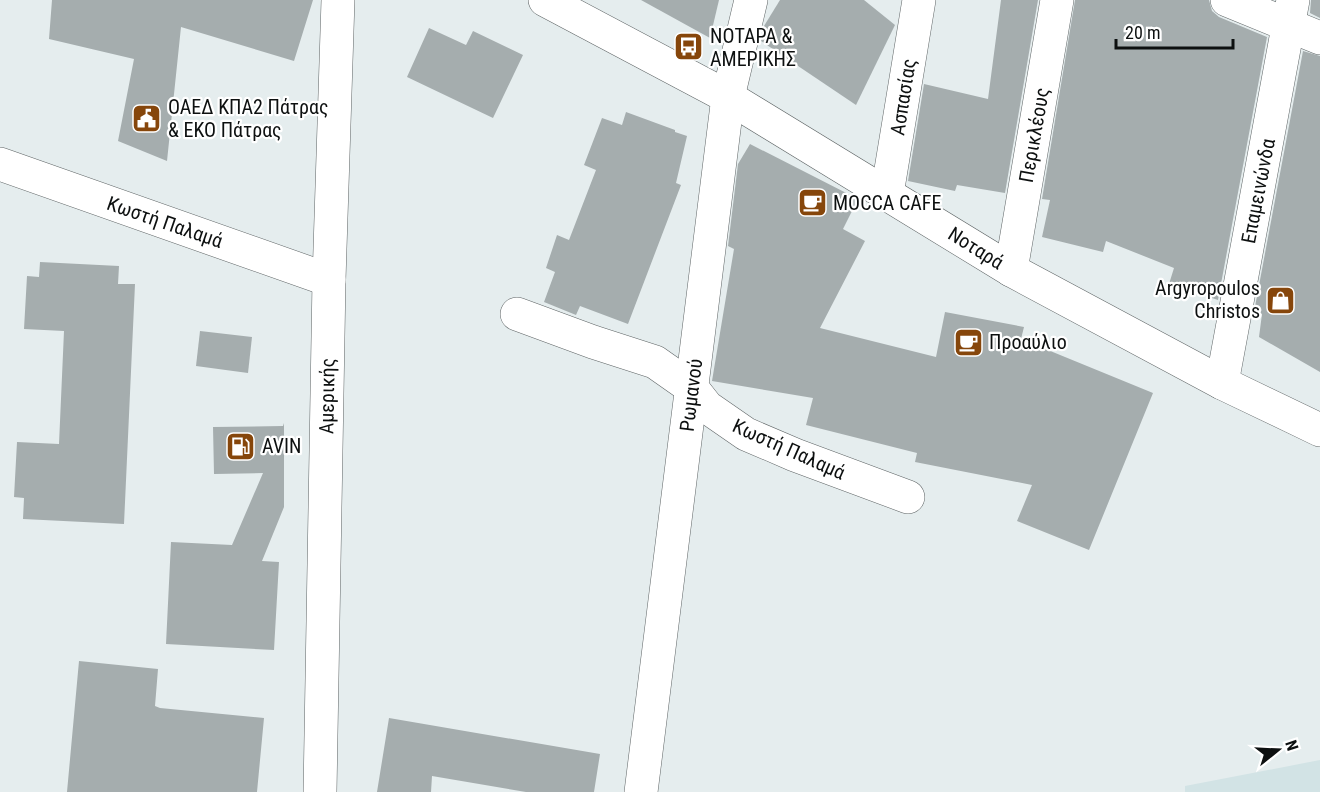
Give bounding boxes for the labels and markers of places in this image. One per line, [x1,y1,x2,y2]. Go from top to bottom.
place label: ΝΟΤΑΡΑ & ΑΜΕΡΙΚΗΣ [710,24,796,71]
bus stop icon: ΝΟΤΑΡΑ & ΑΜΕΡΙΚΗΣ [673,31,705,63]
place label: ΟΑΕΔ ΚΠΑ2 Πάτρας & ΕΚΟ Πάτρας [168,95,328,142]
public building icon: ΟΑΕΔ ΚΠΑ2 Πάτρας & ΕΚΟ Πάτρας [131,103,163,135]
cafe icon: MOCCA CAFE [796,187,828,219]
place label: MOCCA CAFE [833,191,941,215]
place label: Argyropoulos Christos [1155,276,1260,323]
shop icon: Argyropoulos Christos [1265,284,1297,316]
cafe icon: Προαύλιο [952,326,984,358]
place label: Προαύλιο [989,330,1067,354]
fuel station icon: AVIN [225,430,257,462]
place label: AVIN [262,434,301,458]

